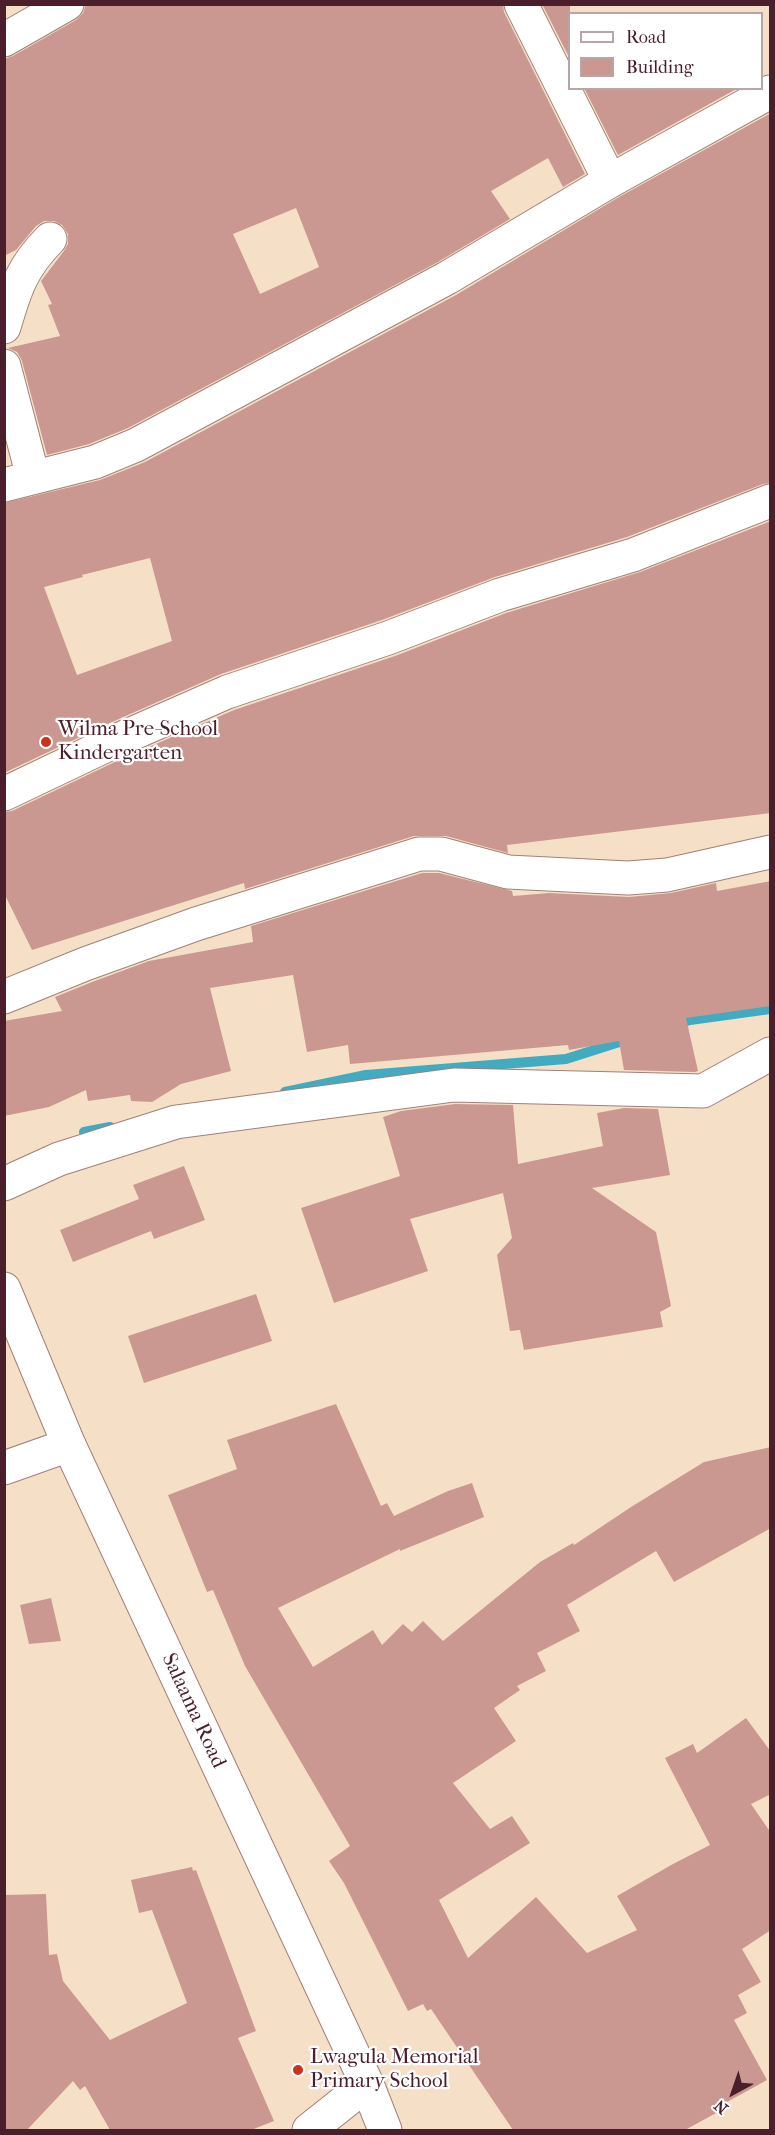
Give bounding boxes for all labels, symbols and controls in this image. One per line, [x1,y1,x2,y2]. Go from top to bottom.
legend [568,12,763,90]
text: Road [626,27,666,48]
text: Building [626,57,693,78]
place label: Wilma Pre-School Kindergarten [58,717,218,767]
marker: Wilma Pre-School Kindergarten [39,735,53,749]
street label: Salaama Road [155,1649,231,1773]
place label: Lwagula Memorial Primary School [310,2045,479,2095]
marker: Lwagula Memorial Primary School [291,2063,305,2077]
north arrow [703,2063,763,2123]
text: N [710,2096,732,2118]

